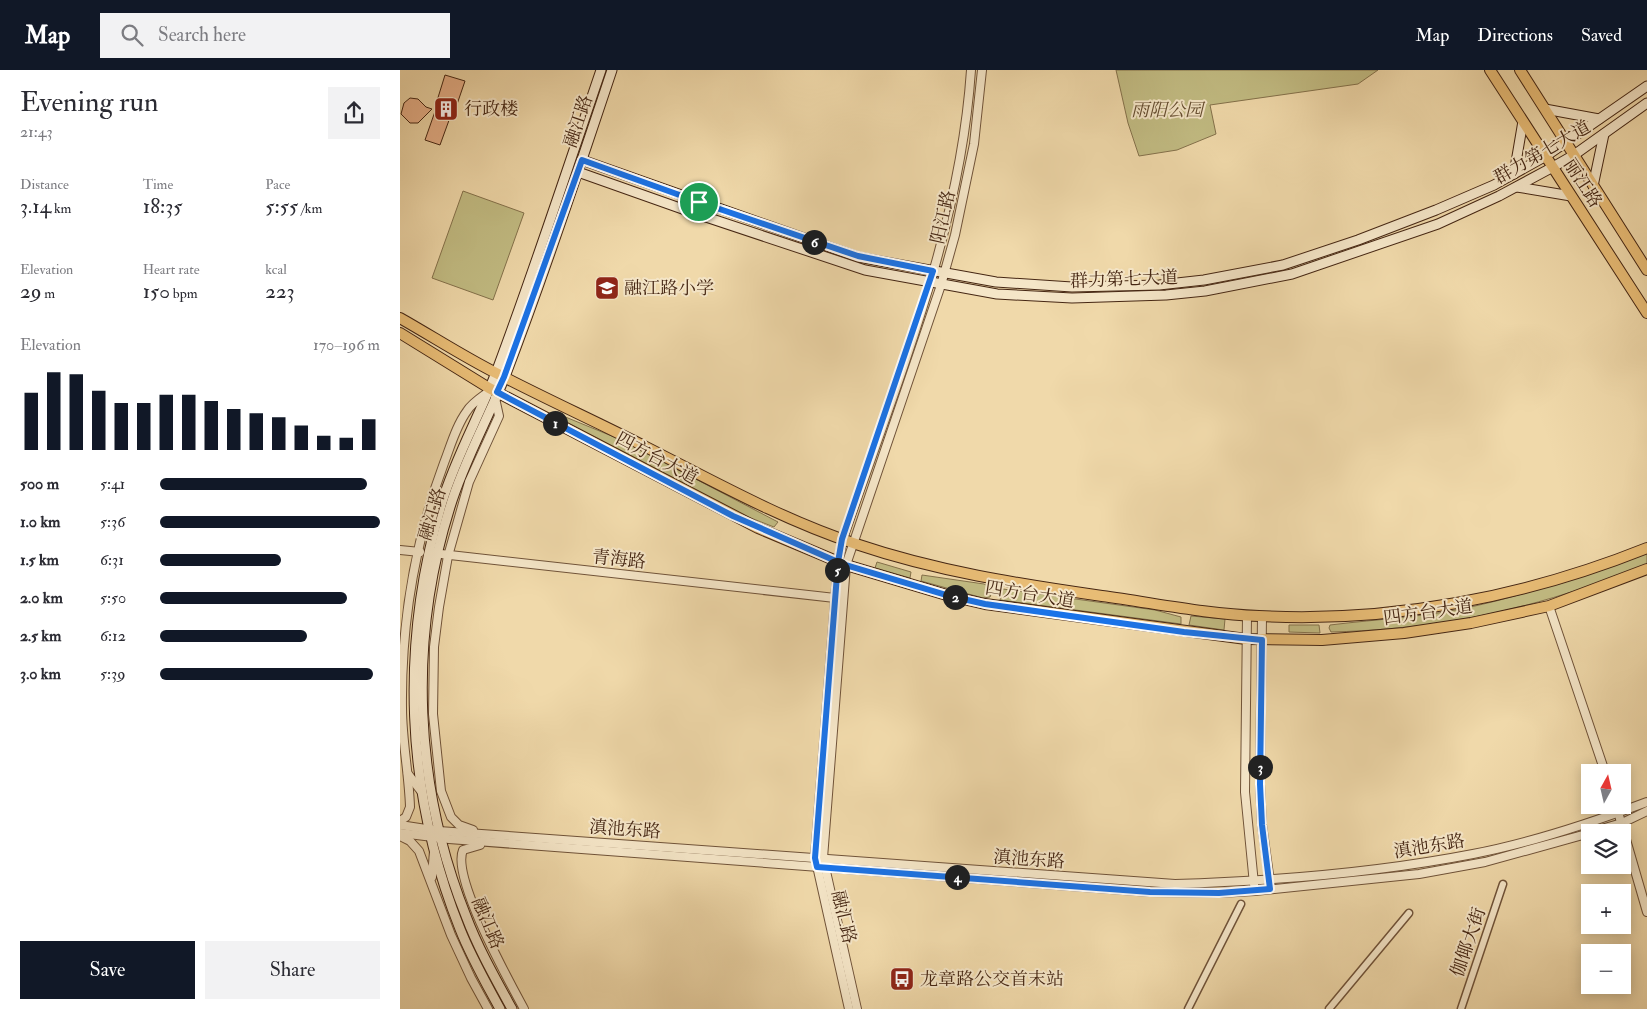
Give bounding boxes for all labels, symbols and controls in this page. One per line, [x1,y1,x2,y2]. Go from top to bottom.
search box [100,13,450,58]
text: Map [25,20,70,51]
icon: search [118,21,146,49]
text: Search here [158,23,246,47]
text: Map [1416,24,1449,47]
text: Directions [1477,24,1553,47]
text: Saved [1581,24,1622,47]
text: Evening run [20,85,158,120]
button: share [328,87,380,139]
street label: 融江路 [559,92,598,150]
building icon: 行政楼 [433,96,459,122]
place label: 行政楼 [464,98,518,121]
park label: 雨阳公园 [1131,99,1206,122]
street label: 群力第七大道 [1490,115,1595,189]
text: 21:43 [20,122,53,142]
street label: 丽江路 [1558,154,1607,212]
text: Distance [20,176,69,193]
text: Time [143,176,173,193]
text: Pace [265,176,290,193]
pin [678,181,720,223]
icon: arrive [685,188,713,216]
street label: 阳江路 [926,188,961,246]
text: 3.14 [20,193,51,220]
text: 18:35 [143,193,183,220]
text: 5:55 [265,193,298,220]
text: km [51,200,71,217]
text: /km [298,200,322,217]
pin: 6 [802,230,826,254]
text: 6 [811,234,818,251]
text: Elevation [20,261,73,278]
text: Heart rate [143,261,200,278]
text: kcal [265,261,287,278]
street label: 群力第七大道 [1070,266,1178,293]
school or university icon: 融江路小学 [594,275,620,301]
place label: 融江路小学 [624,277,714,300]
text: 29 [20,278,41,305]
text: 150 [143,278,170,305]
text: 223 [265,278,295,305]
text: m [41,285,55,302]
text: bpm [170,285,198,302]
text: Elevation [20,335,81,355]
text: 170–196 m [313,335,380,355]
pin: 1 [542,410,568,436]
text: 1 [553,415,558,432]
street label: 四方台大道 [612,427,702,490]
text: 500 m [20,474,59,494]
text: 5:41 [100,474,125,494]
street label: 融江路 [414,485,451,543]
text: 1.0 km [20,512,60,532]
text: 5:36 [100,512,125,532]
street label: 青海路 [591,545,647,574]
text: 1.5 km [20,550,59,570]
text: 6:31 [100,550,124,570]
pin: 5 [824,558,850,582]
text: 5 [834,562,841,579]
street label: 四方台大道 [984,576,1076,613]
pin: 2 [942,584,968,610]
text: 2.0 km [20,588,63,608]
text: 5:50 [100,588,126,608]
text: 2 [952,589,959,606]
street label: 四方台大道 [1382,595,1474,630]
text: 2.5 km [20,626,61,646]
text: 6:12 [100,626,126,646]
text: 3.0 km [20,664,61,684]
text: 5:39 [100,664,125,684]
pin: 3 [1248,754,1272,780]
text: 3 [1258,759,1263,776]
north arrow [1581,764,1631,814]
map controls [1581,764,1631,994]
street label: 滇池东路 [588,816,662,843]
button: layers [1581,824,1631,874]
street label: 滇池东路 [1392,830,1466,863]
street label: 滇池东路 [992,846,1066,873]
pin: 4 [944,864,970,890]
text: 4 [954,869,961,886]
button: + [1581,884,1631,934]
street label: 融汇路 [826,888,861,946]
street label: 融江路 [466,894,509,953]
street label: 伽倻大街 [1446,904,1491,980]
button: Save [20,941,195,999]
button: Share [205,941,380,999]
button: − [1581,944,1631,994]
bus stop icon: 龙章路公交首末站 [889,966,915,992]
place label: 龙章路公交首末站 [920,968,1064,991]

